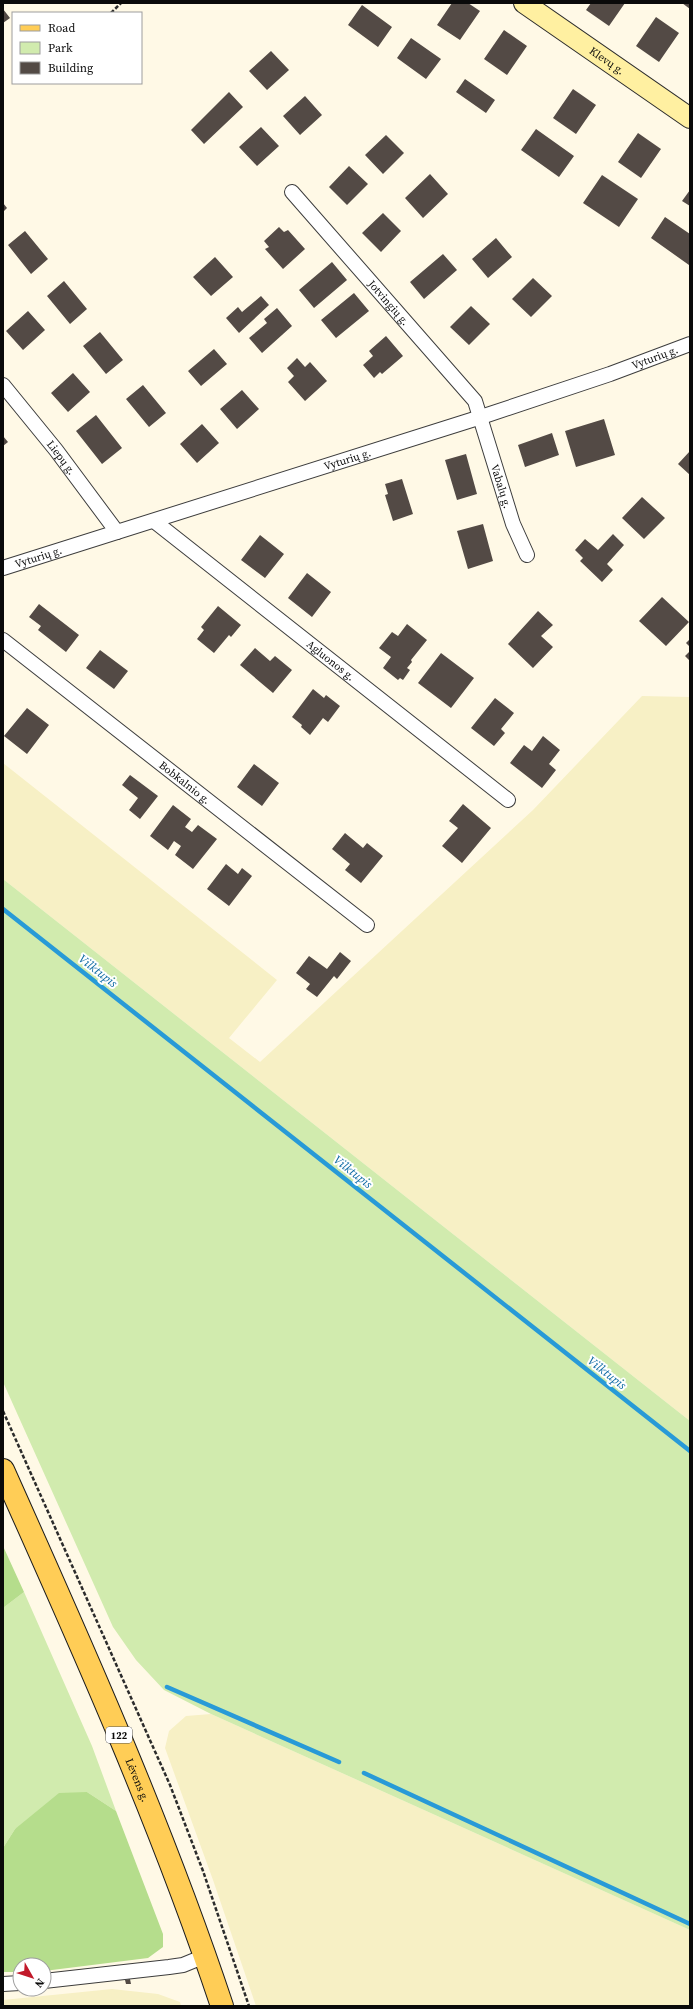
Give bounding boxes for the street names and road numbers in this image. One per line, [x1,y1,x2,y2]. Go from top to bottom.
street label: Klevų g. [586,43,628,78]
street label: Jotvingių g. [364,276,413,329]
street label: Vyturių g. [629,342,680,373]
street label: Liepų g. [43,437,79,478]
street label: Vyturių g. [322,445,373,474]
street label: Vabalų g. [487,462,515,510]
street label: Vyturių g. [13,542,64,571]
street label: Agluonos g. [303,637,358,684]
street label: Bobkalnio g. [156,758,214,807]
road number: 122 [106,1727,132,1743]
street label: Lėvens g. [122,1756,153,1804]

